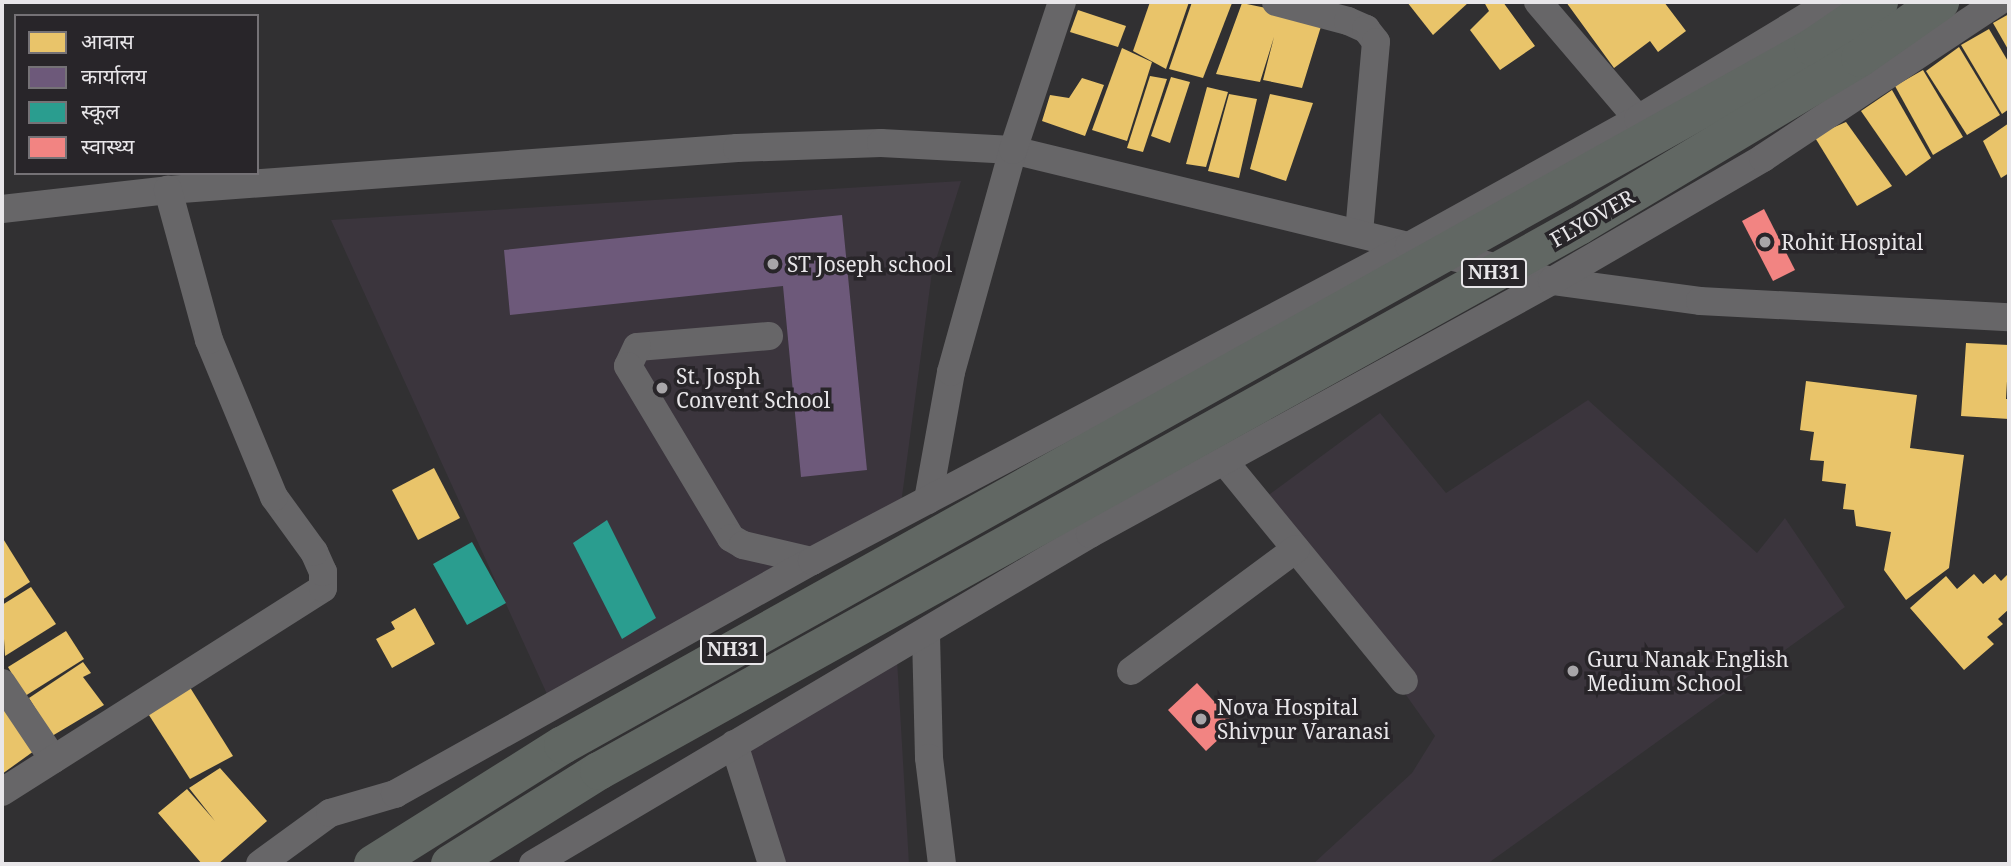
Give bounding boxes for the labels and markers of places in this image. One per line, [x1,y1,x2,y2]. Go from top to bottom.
place label: Rohit Hospital [1781,229,1923,255]
marker: Rohit Hospital [1755,232,1775,252]
place label: ST Joseph school [787,251,952,277]
marker: ST Joseph school [765,256,781,272]
place label: St. Josph Convent School [676,363,830,413]
marker: St. Josph Convent School [654,380,670,396]
place label: Guru Nanak English Medium School [1587,646,1789,696]
marker: Guru Nanak English Medium School [1565,663,1581,679]
place label: Nova Hospital Shivpur Varanasi [1217,694,1390,744]
marker: Nova Hospital Shivpur Varanasi [1191,709,1211,729]

